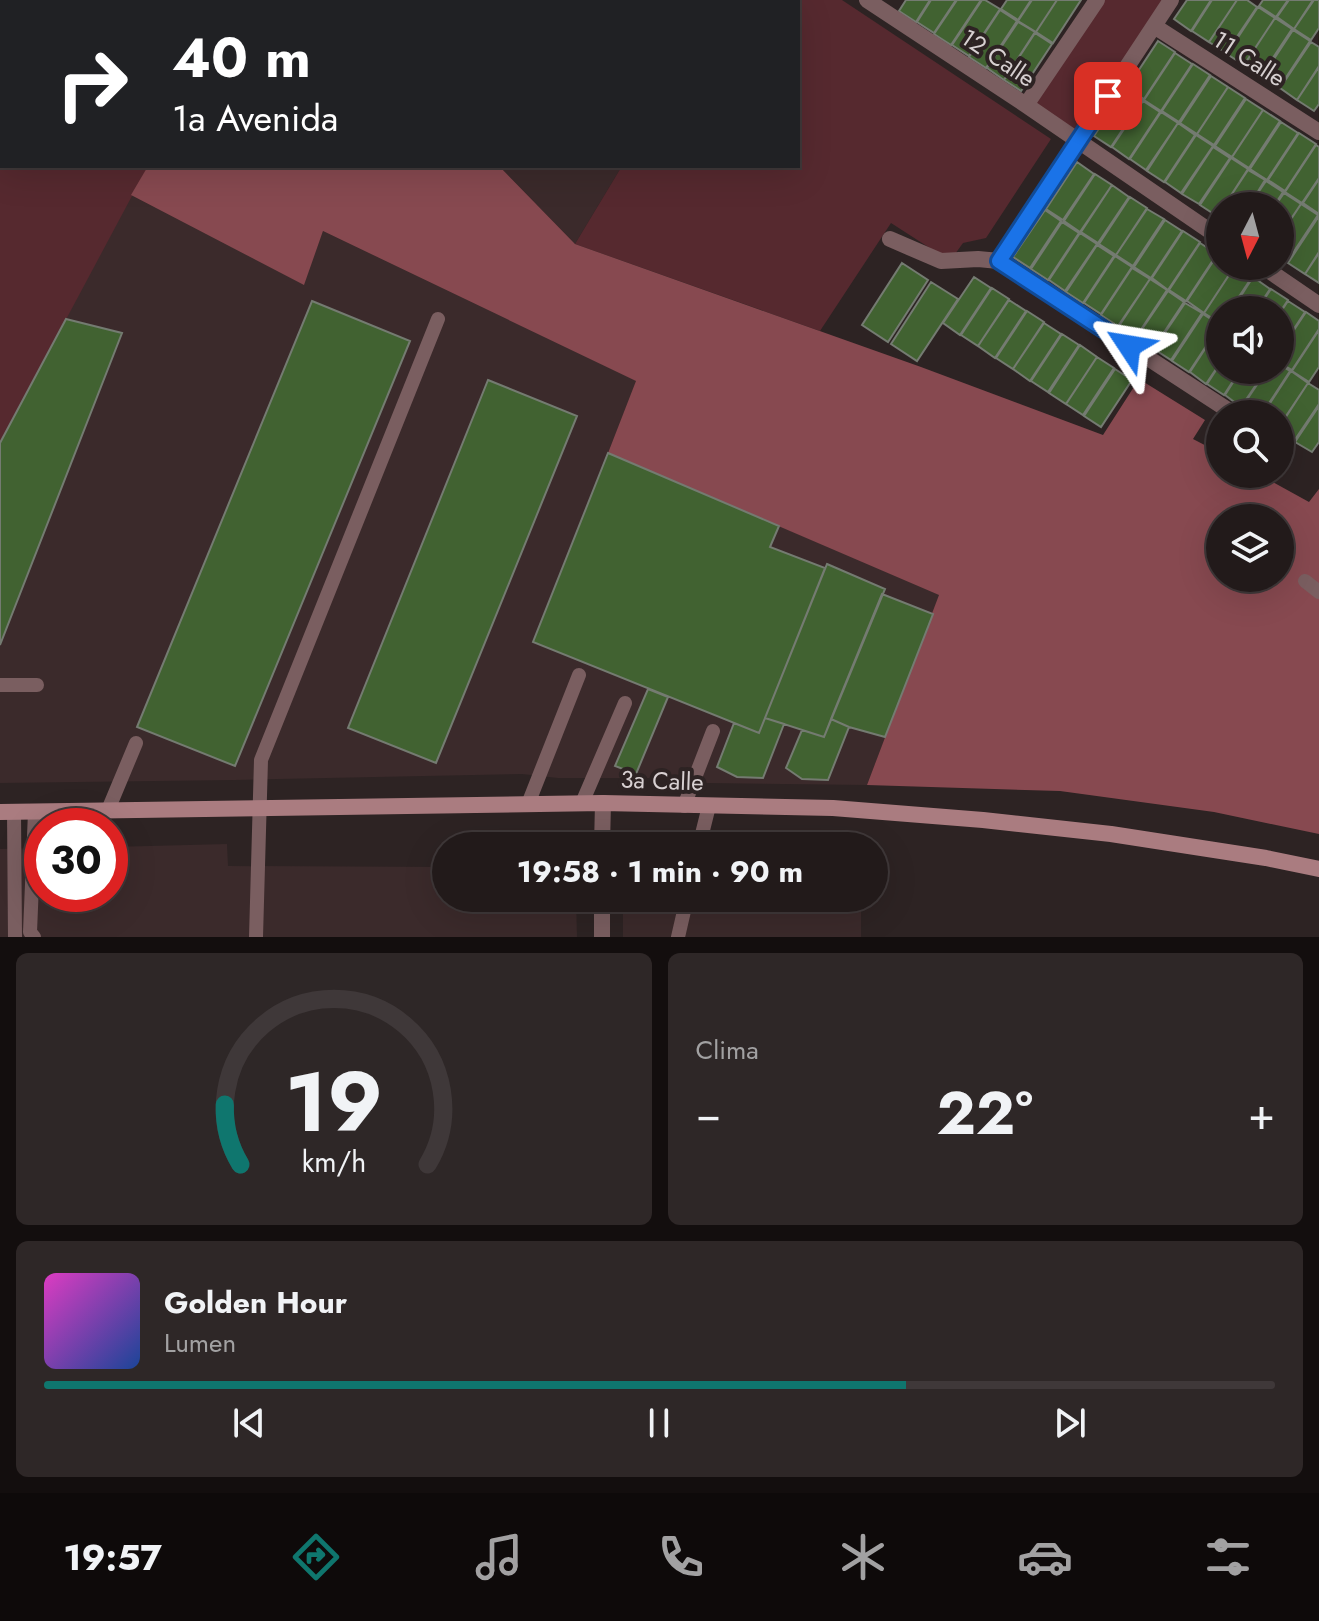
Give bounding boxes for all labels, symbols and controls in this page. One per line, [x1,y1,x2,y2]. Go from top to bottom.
text: 40 m [172,17,311,98]
street label: 12 Calle [954,20,1042,95]
street label: 11 Calle [1206,22,1292,95]
icon: right [40,32,144,136]
pin [1074,62,1142,130]
icon: arrive [1086,74,1130,118]
text: 1a Avenida [172,92,338,144]
north arrow [1206,192,1294,280]
map controls [1206,192,1294,592]
button: sound [1206,296,1294,384]
position arrow [1087,304,1171,388]
button: search [1206,400,1294,488]
button: layers [1206,504,1294,592]
street label: 3a Calle [620,762,704,799]
speed limit sign: 30 [24,808,128,912]
text: 19:58 · 1 min · 90 m [517,850,803,893]
text: Clima [696,1031,759,1069]
text: 19 [285,1042,383,1162]
text: 22° [936,1070,1033,1157]
text: − [696,1082,721,1146]
text: + [1248,1082,1275,1146]
text: km/h [301,1141,366,1183]
text: Golden Hour [164,1281,347,1324]
text: Lumen [164,1324,236,1362]
icon: previous [227,1401,271,1445]
icon: pause [637,1401,681,1445]
icon: next [1048,1401,1092,1445]
icon: directions [288,1529,344,1585]
icon: music [471,1529,527,1585]
icon: phone [653,1529,709,1585]
icon: climate [835,1529,891,1585]
icon: car [1017,1529,1073,1585]
icon: filters [1200,1529,1256,1585]
text: 19:57 [63,1531,162,1583]

